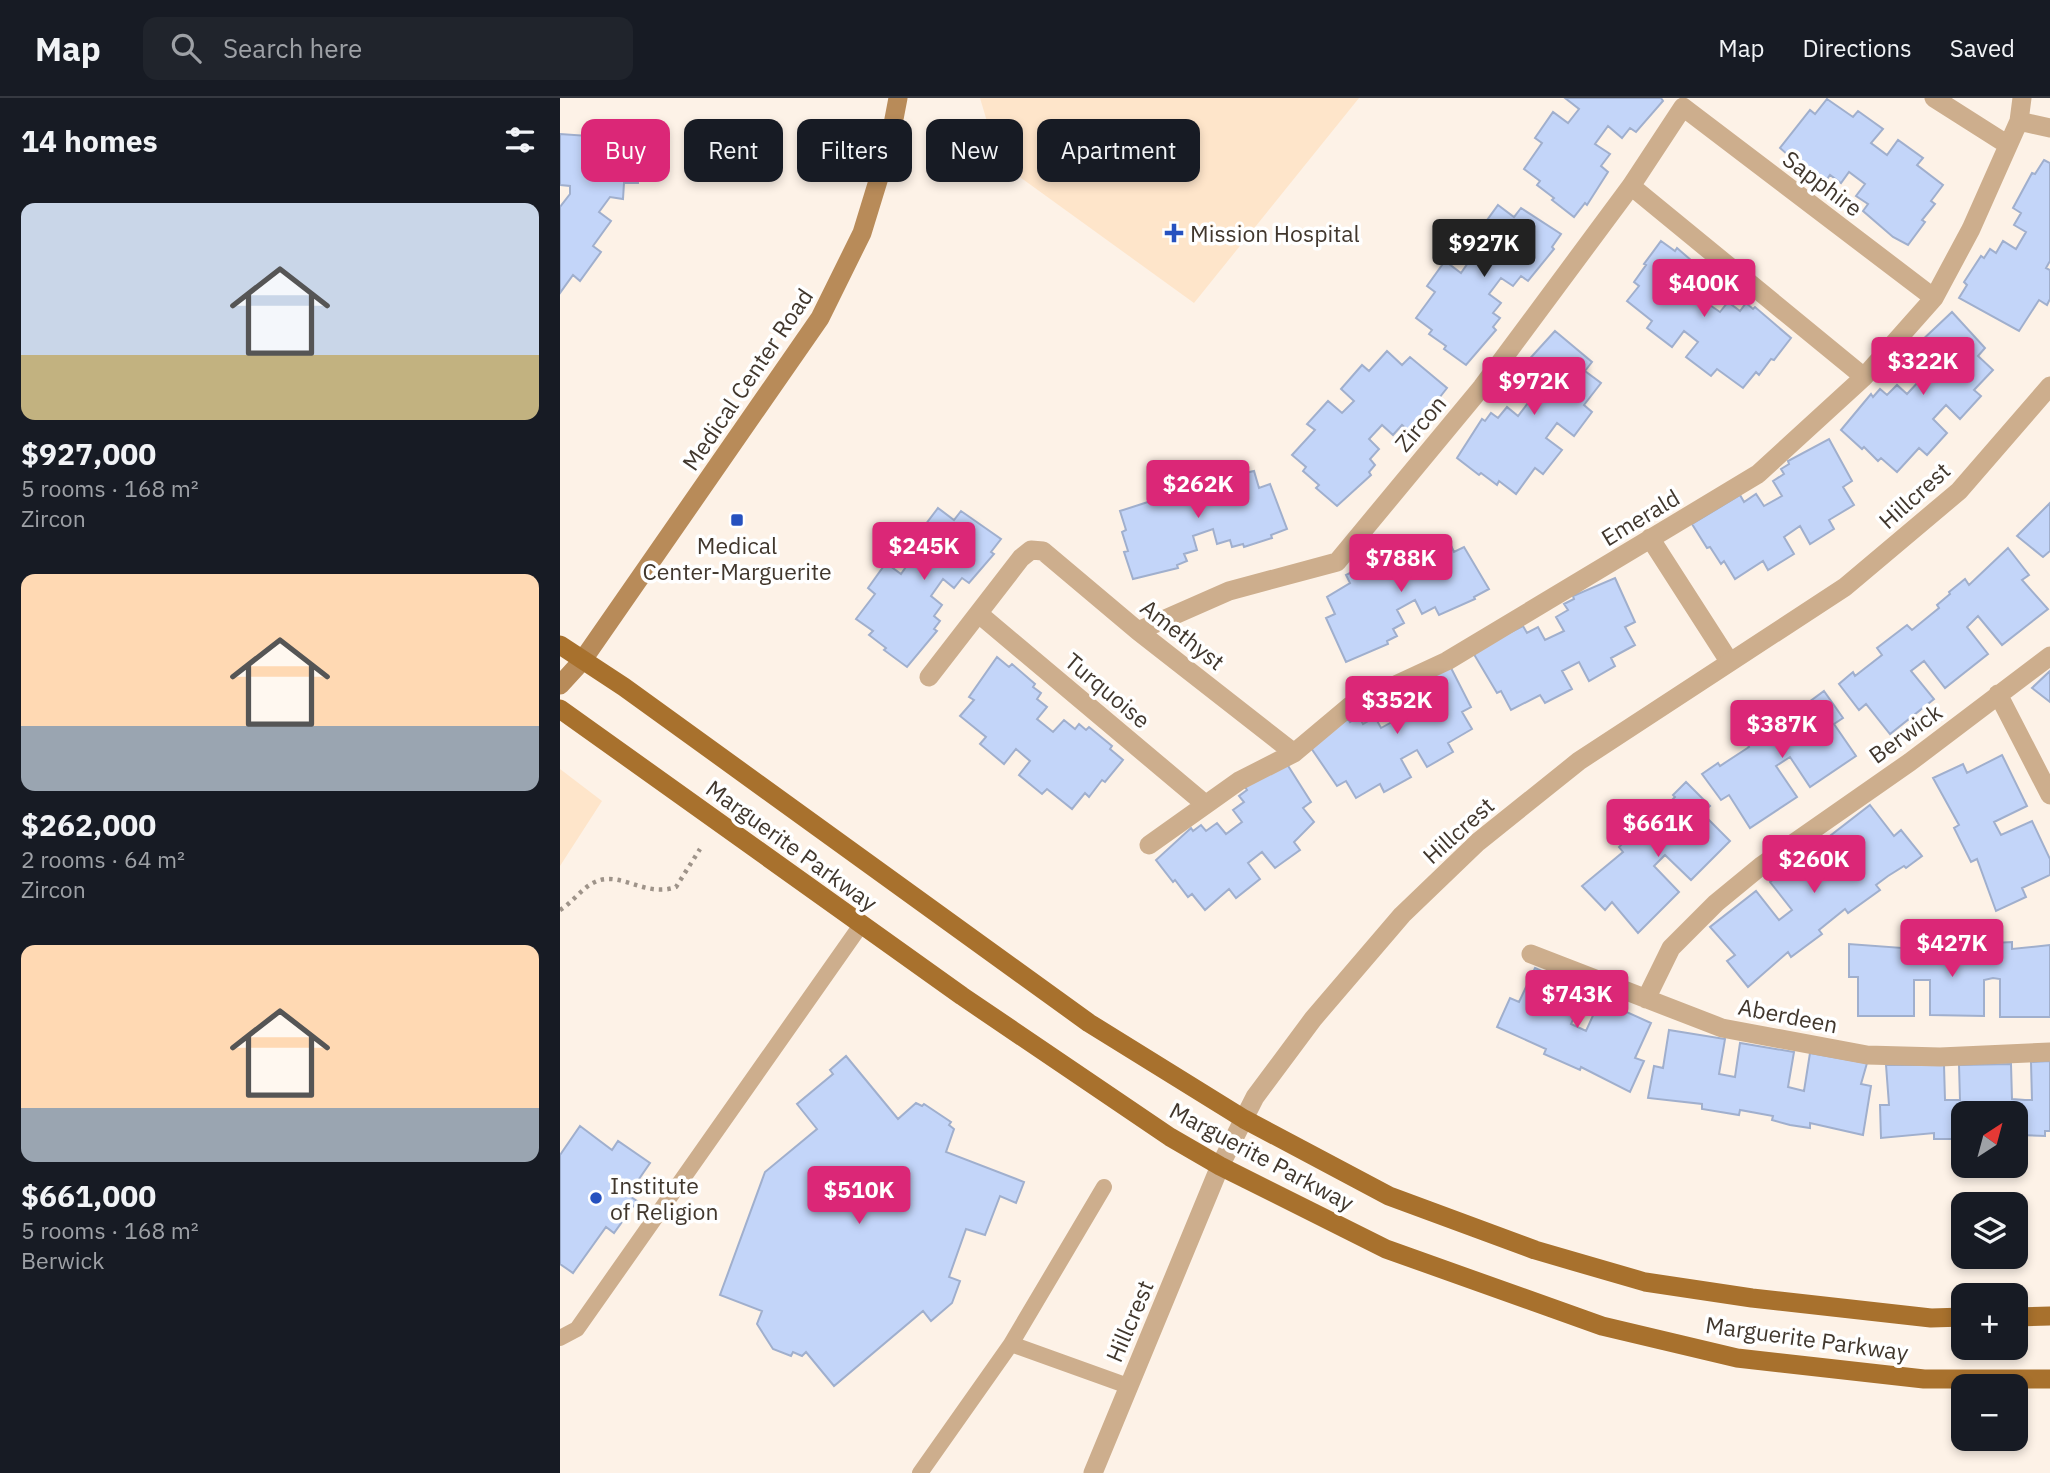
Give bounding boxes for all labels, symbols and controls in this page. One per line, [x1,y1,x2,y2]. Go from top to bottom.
search box [143,17,633,80]
text: Map [35,27,101,70]
icon: search [167,29,205,67]
text: Search here [223,31,362,65]
text: Map [1718,32,1764,64]
text: Directions [1802,32,1912,64]
text: Saved [1950,32,2015,64]
chip: Buy [581,119,670,182]
chip: Rent [684,119,783,182]
chip: Filters [797,119,912,182]
chip: New [926,119,1023,182]
chip: Apartment [1037,119,1200,182]
text: 14 homes [21,121,158,160]
icon: filters [501,121,539,159]
street label: Sapphire [1777,143,1869,223]
place label: Mission Hospital [1190,218,1360,248]
pin: $927K [1435,220,1533,279]
marker: Mission Hospital [1164,223,1184,243]
text: $927K [1448,227,1520,257]
icon: home [217,248,343,374]
pin: $400K [1655,260,1753,319]
text: $400K [1668,267,1740,297]
street label: Medical Center Road [675,282,819,476]
pin: $322K [1874,338,1972,397]
text: $322K [1887,345,1959,375]
pin: $972K [1485,358,1583,417]
text: $972K [1498,365,1570,395]
street label: Zircon [1388,389,1452,457]
text: $927,000 [21,434,156,473]
street label: Hillcrest [1872,455,1956,535]
pin: $262K [1149,460,1247,520]
text: $262K [1162,468,1234,498]
text: 5 rooms · 168 m² [21,473,199,503]
street label: Emerald [1595,482,1685,552]
text: Zircon [21,503,86,533]
marker: Medical Center-Marguerite [729,512,745,528]
pin: $245K [875,522,973,582]
place label: Medical Center-Marguerite [642,530,832,586]
text: $245K [888,530,960,560]
pin: $788K [1352,534,1450,594]
text: $788K [1365,542,1437,572]
street label: Amethyst [1135,592,1231,676]
icon: home [217,619,343,745]
street label: Turquoise [1059,646,1157,734]
pin: $352K [1348,676,1446,736]
text: $352K [1361,684,1433,714]
street label: Berwick [1862,696,1948,770]
pin: $387K [1733,700,1831,760]
text: $387K [1746,708,1818,738]
street label: Marguerite Parkway [700,773,884,918]
street label: Hillcrest [1416,790,1500,870]
pin: $661K [1609,800,1707,859]
text: $262,000 [21,805,156,844]
text: $661K [1622,807,1694,837]
pin: $260K [1765,836,1863,895]
text: $260K [1778,843,1850,873]
text: 2 rooms · 64 m² [21,844,185,874]
text: Zircon [21,874,86,904]
pin: $427K [1903,920,2001,979]
text: $427K [1916,927,1988,957]
pin: $743K [1528,970,1626,1030]
text: $743K [1541,978,1613,1008]
icon: home [217,990,343,1116]
street label: Aberdeen [1736,991,1840,1039]
street label: Marguerite Parkway [1165,1095,1360,1217]
north arrow [1951,1101,2028,1178]
map controls [1951,1101,2028,1451]
pin: $510K [810,1166,908,1226]
place label: Institute of Religion [610,1170,718,1226]
text: $510K [823,1174,895,1204]
text: $661,000 [21,1176,156,1215]
marker: Institute of Religion [588,1190,604,1206]
button: layers [1951,1192,2028,1269]
text: 5 rooms · 168 m² [21,1215,199,1245]
text: Berwick [21,1245,104,1275]
street label: Hillcrest [1098,1276,1160,1366]
button: + [1951,1283,2028,1360]
street label: Marguerite Parkway [1704,1309,1911,1367]
button: − [1951,1374,2028,1451]

